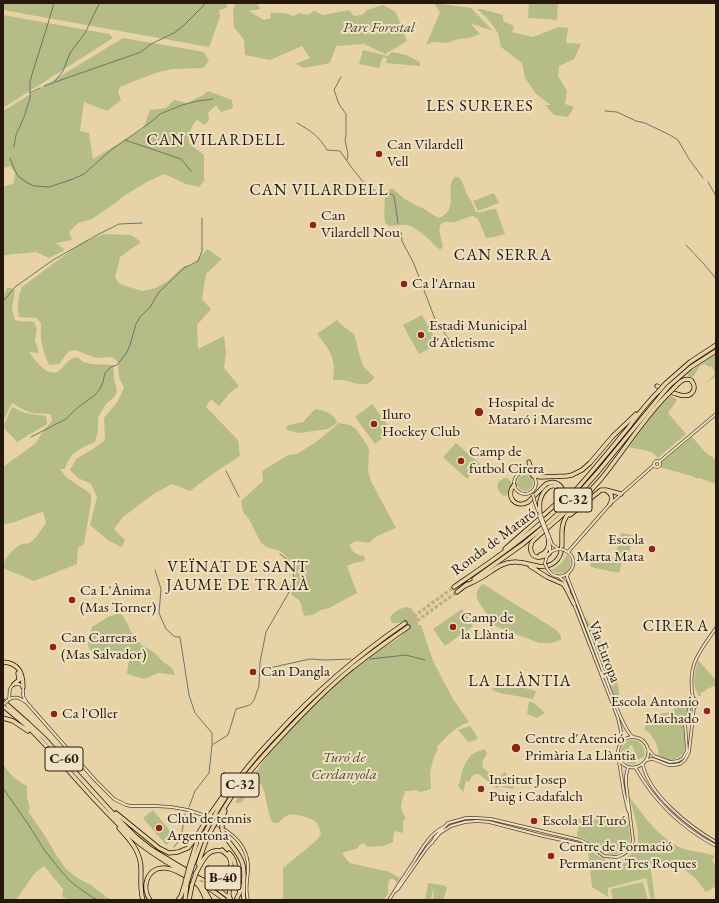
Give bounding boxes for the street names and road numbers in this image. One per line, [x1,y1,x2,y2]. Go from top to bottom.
road number: C-32 [554,488,592,512]
street label: Ronda de Mataró [448,504,540,580]
street label: Via Europa [584,619,624,685]
road number: C-60 [45,747,83,771]
road number: C-32 [221,773,259,797]
road number: B-40 [205,866,241,890]

